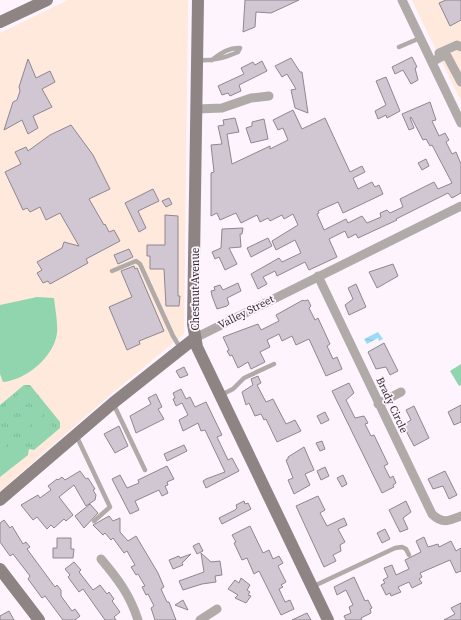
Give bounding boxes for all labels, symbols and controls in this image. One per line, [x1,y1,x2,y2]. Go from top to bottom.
street label: Chestnut Avenue [188,247,203,330]
street label: Valley Street [215,291,277,332]
street label: Brady Circle [372,375,412,436]

